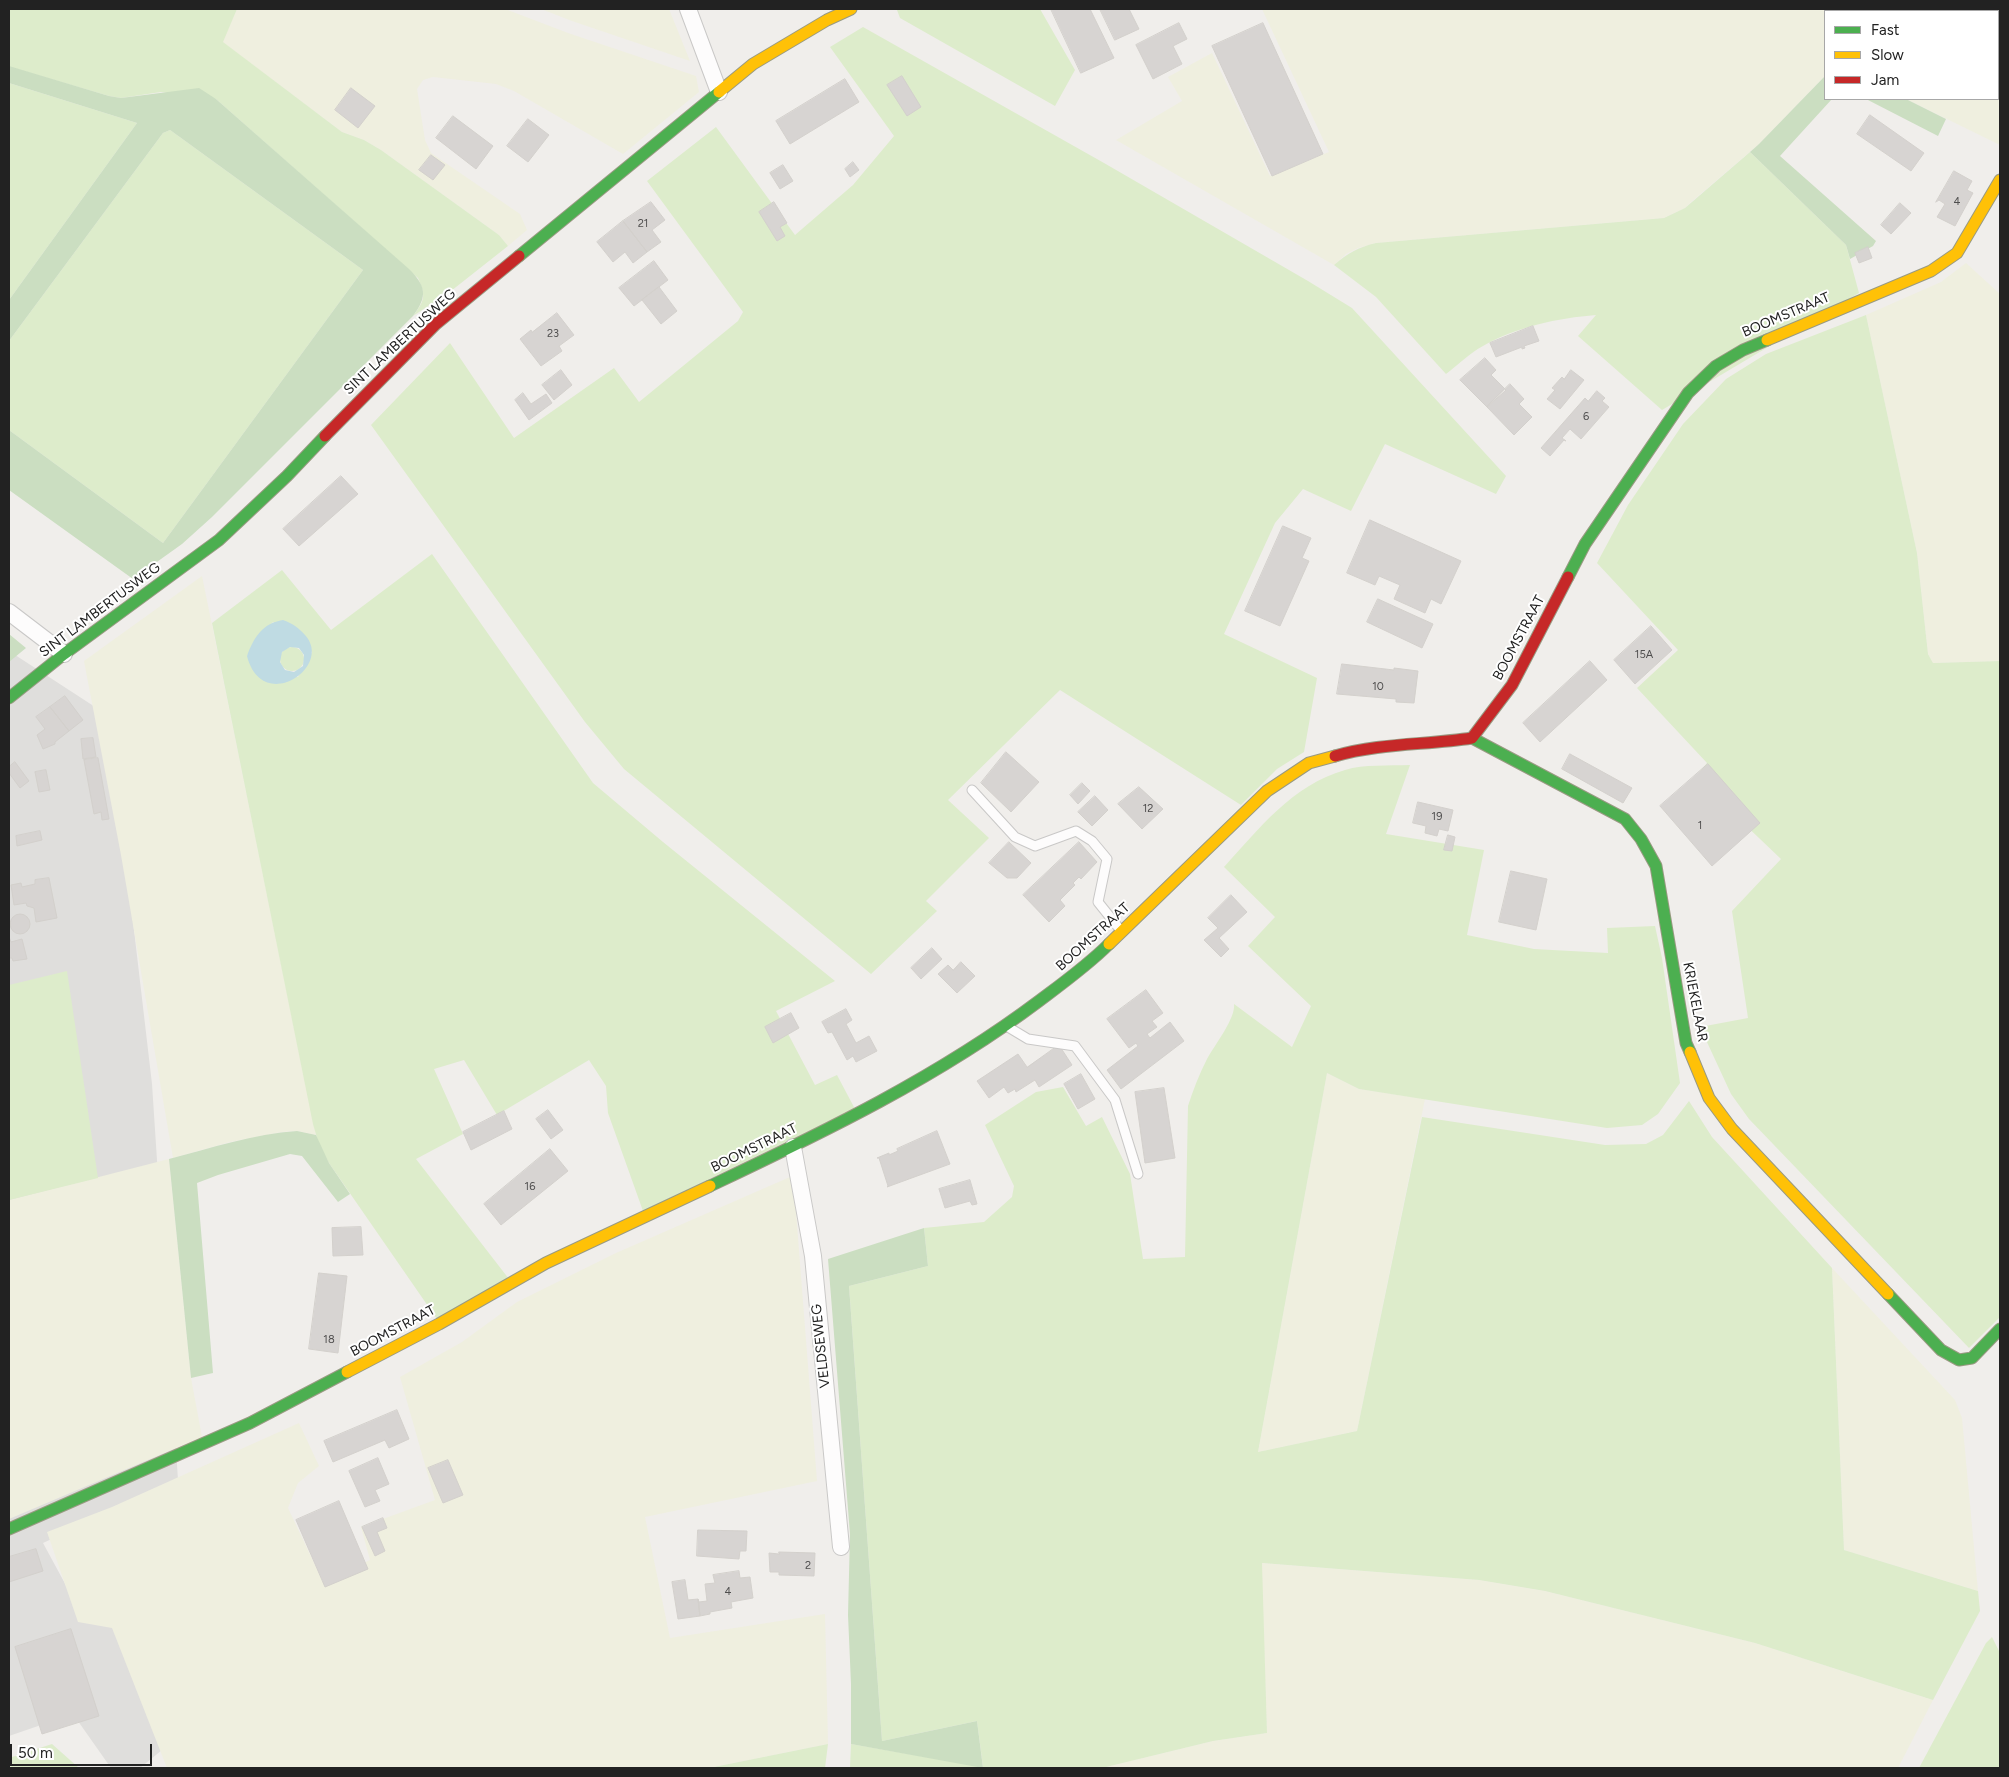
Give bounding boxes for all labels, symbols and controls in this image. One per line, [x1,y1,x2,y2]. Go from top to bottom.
legend [1824,10,1999,100]
text: Fast [1871,21,1899,39]
text: Slow [1871,46,1904,64]
text: Jam [1871,71,1899,89]
house number: 4 [1954,195,1960,209]
house number: 21 [638,217,648,231]
street label: SINT LAMBERTUSWEG [340,286,460,398]
street label: BOOMSTRAAT [1740,289,1832,341]
house number: 23 [547,327,559,341]
house number: 6 [1583,410,1589,424]
street label: SINT LAMBERTUSWEG [36,559,164,661]
street label: BOOMSTRAAT [1490,593,1548,683]
house number: 15A [1635,648,1653,662]
house number: 10 [1372,680,1384,694]
house number: 12 [1143,802,1153,816]
house number: 19 [1432,810,1442,824]
house number: 1 [1698,819,1702,833]
street label: BOOMSTRAAT [1053,899,1133,975]
street label: KRIEKELAAR [1679,961,1711,1043]
street label: BOOMSTRAAT [708,1120,800,1176]
house number: 16 [525,1180,535,1194]
street label: BOOMSTRAAT [348,1302,438,1360]
street label: VELDSEWEG [808,1303,834,1389]
house number: 18 [323,1333,335,1347]
house number: 2 [805,1559,811,1573]
house number: 4 [725,1585,731,1599]
scale bar [12,1734,155,1766]
text: 50 m [18,1744,53,1762]

